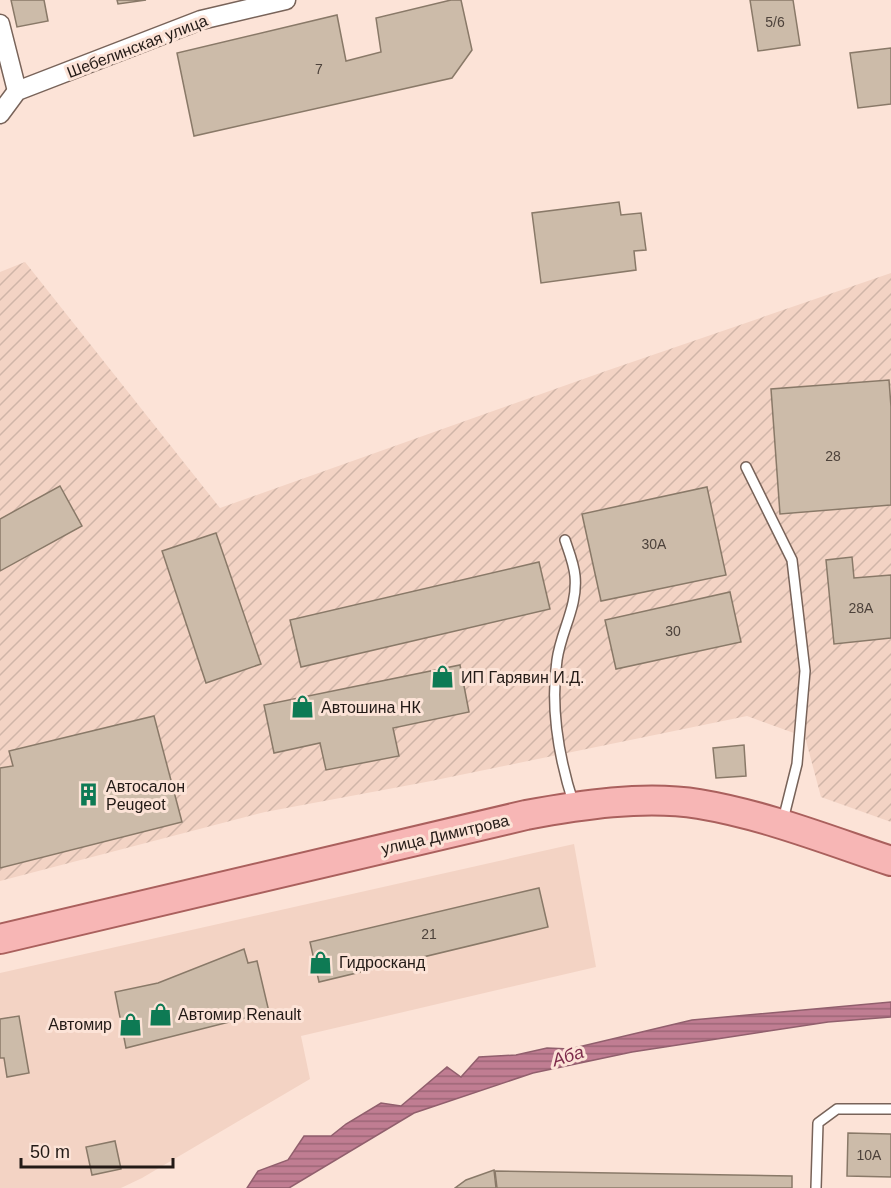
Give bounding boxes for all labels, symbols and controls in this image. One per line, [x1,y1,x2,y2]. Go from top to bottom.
street label: Шебелинская улица [64,12,210,81]
house number: 5/6 [765,14,785,30]
house number: 7 [315,61,323,77]
house number: 28 [825,448,841,464]
house number: 30А [642,536,667,552]
house number: 28А [849,600,874,616]
house number: 30 [665,623,681,639]
shop icon: ИП Гарявин И.Д. [430,664,456,690]
place label: ИП Гарявин И.Д. [461,669,584,686]
shop icon: Автошина НК [290,694,316,720]
place label: Автошина НК [321,699,421,716]
place label: Автосалон Peugeot [106,778,185,813]
building icon: Автосалон Peugeot [75,782,101,808]
street label: улица Димитрова [380,812,511,857]
house number: 21 [421,926,437,942]
shop icon: Гидросканд [308,949,334,975]
place label: Гидросканд [339,954,426,971]
shop icon: Автомир Renault [147,1001,173,1027]
place label: Автомир Renault [178,1006,302,1023]
shop icon: Автомир [117,1011,143,1037]
place label: Автомир [48,1016,112,1033]
water label: Аба [549,1042,586,1071]
scale bar [21,1131,172,1169]
text: 50 m [30,1142,70,1162]
house number: 10А [857,1147,882,1163]

